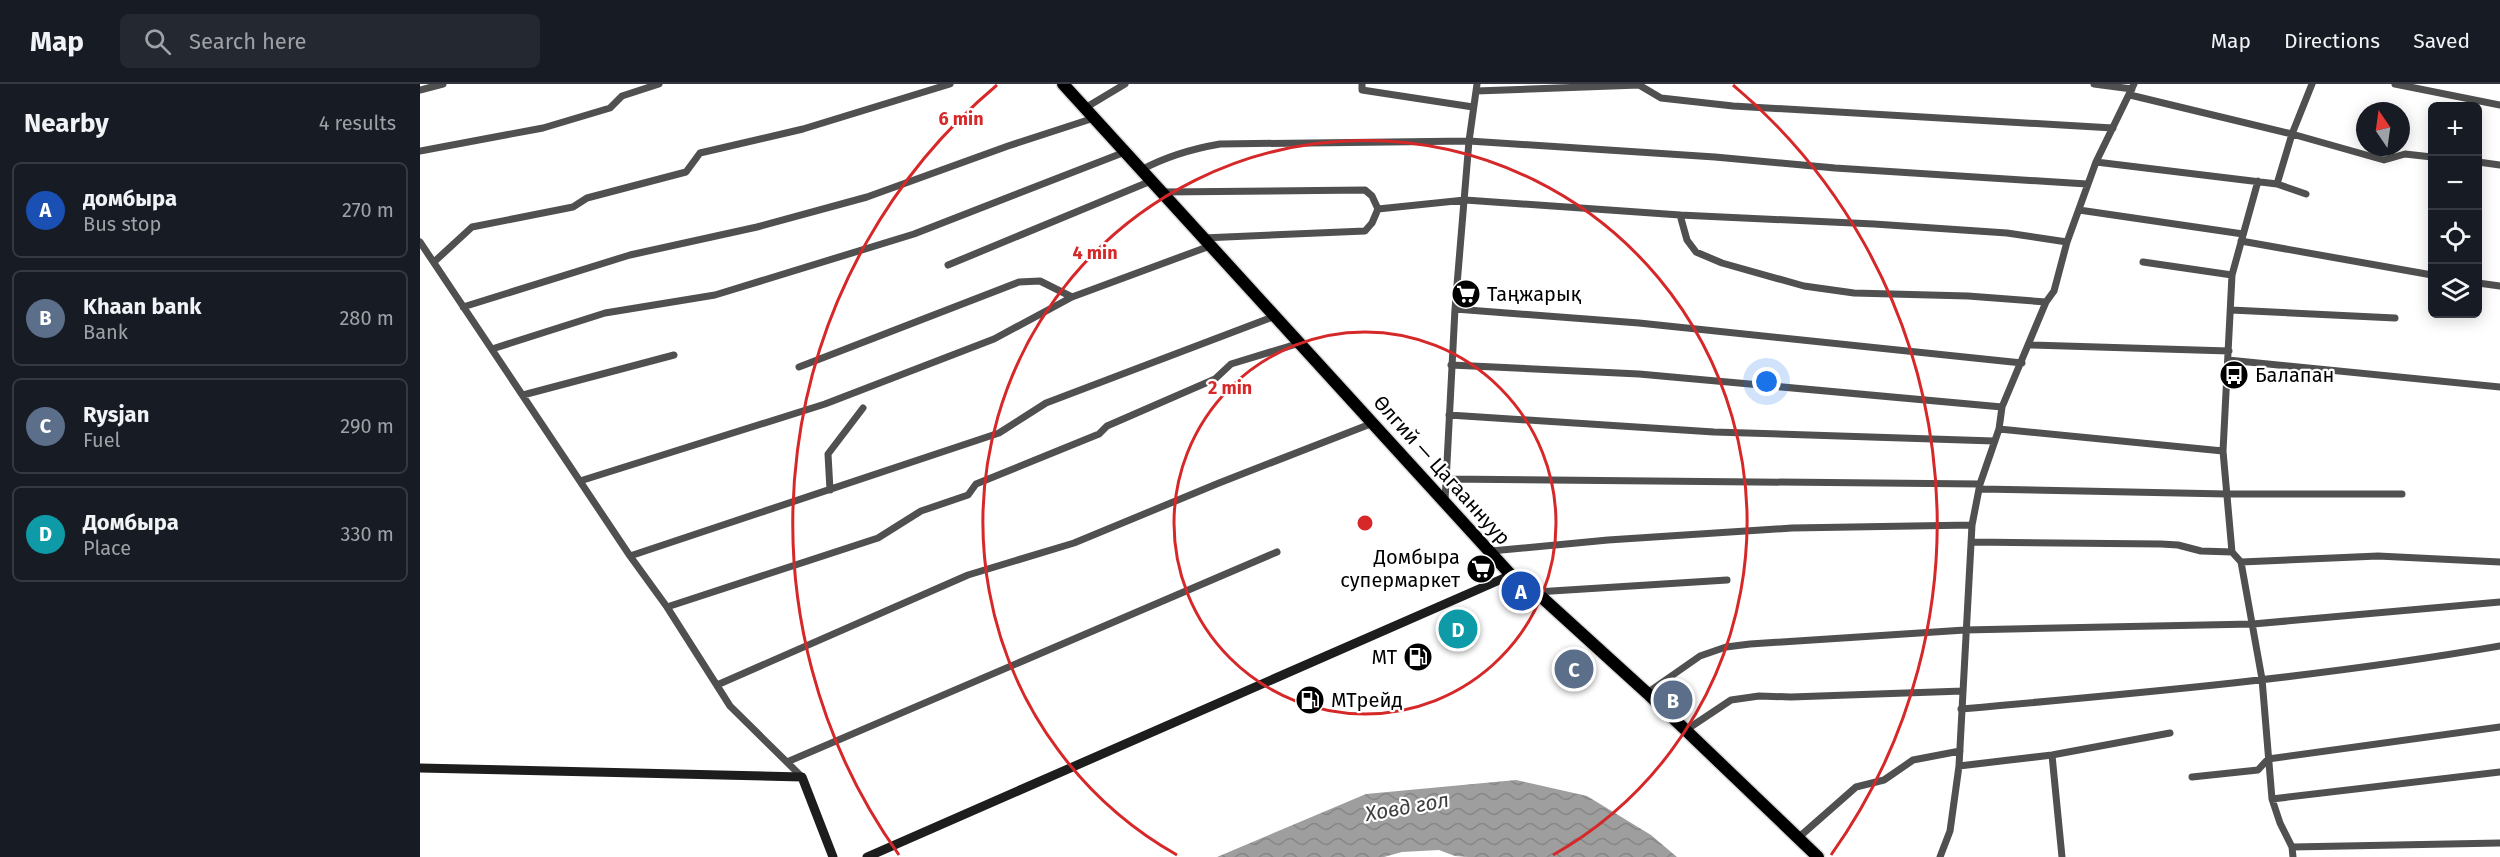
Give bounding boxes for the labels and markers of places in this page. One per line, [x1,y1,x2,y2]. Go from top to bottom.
supermarket icon: Таңжарық [1450,278,1482,310]
place label: Таңжарық [1487,282,1582,306]
bus stop icon: Балапан [2218,359,2250,391]
place label: Балапан [2255,363,2334,387]
centre of rings [1355,513,1375,533]
place label: Домбыра супермаркет [1340,545,1461,592]
supermarket icon: Домбыра супермаркет [1465,553,1497,585]
pin: A [1502,568,1540,614]
pin: D [1438,606,1478,652]
fuel station icon: МТ [1402,641,1434,673]
place label: МТ [1371,645,1398,669]
pin: C [1554,646,1594,692]
pin: B [1654,678,1692,722]
fuel station icon: MTрейд [1294,684,1326,716]
place label: MTрейд [1331,688,1403,712]

